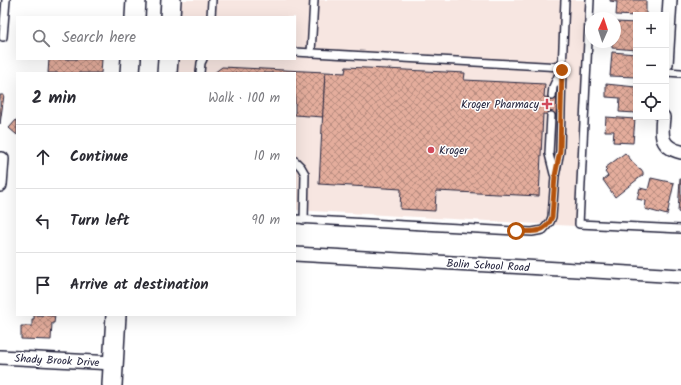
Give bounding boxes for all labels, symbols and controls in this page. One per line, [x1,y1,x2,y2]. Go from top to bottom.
north arrow [585,12,621,48]
map controls [633,12,669,120]
button: + [633,12,669,48]
search box [16,16,296,60]
text: Search here [62,26,136,50]
icon: search [30,27,52,49]
button: − [633,48,669,84]
route end [553,61,571,79]
button: locate [633,84,669,120]
text: 2 min [32,85,76,112]
text: Walk · 100 m [208,88,280,109]
place label: Kroger Pharmacy [461,96,540,114]
marker: Kroger Pharmacy [542,99,552,109]
place label: Kroger [439,142,469,160]
text: Continue [70,145,128,169]
marker: Kroger [426,145,436,155]
icon: ahead [32,146,54,168]
text: 10 m [254,146,280,167]
text: Turn left [70,209,130,233]
icon: left [32,210,54,232]
text: 90 m [252,210,280,231]
route start [507,222,525,240]
street label: Bolin School Road [446,255,531,277]
text: Arrive at destination [70,273,209,297]
icon: arrive [32,274,54,296]
street label: Shady Brook Drive [14,350,100,372]

